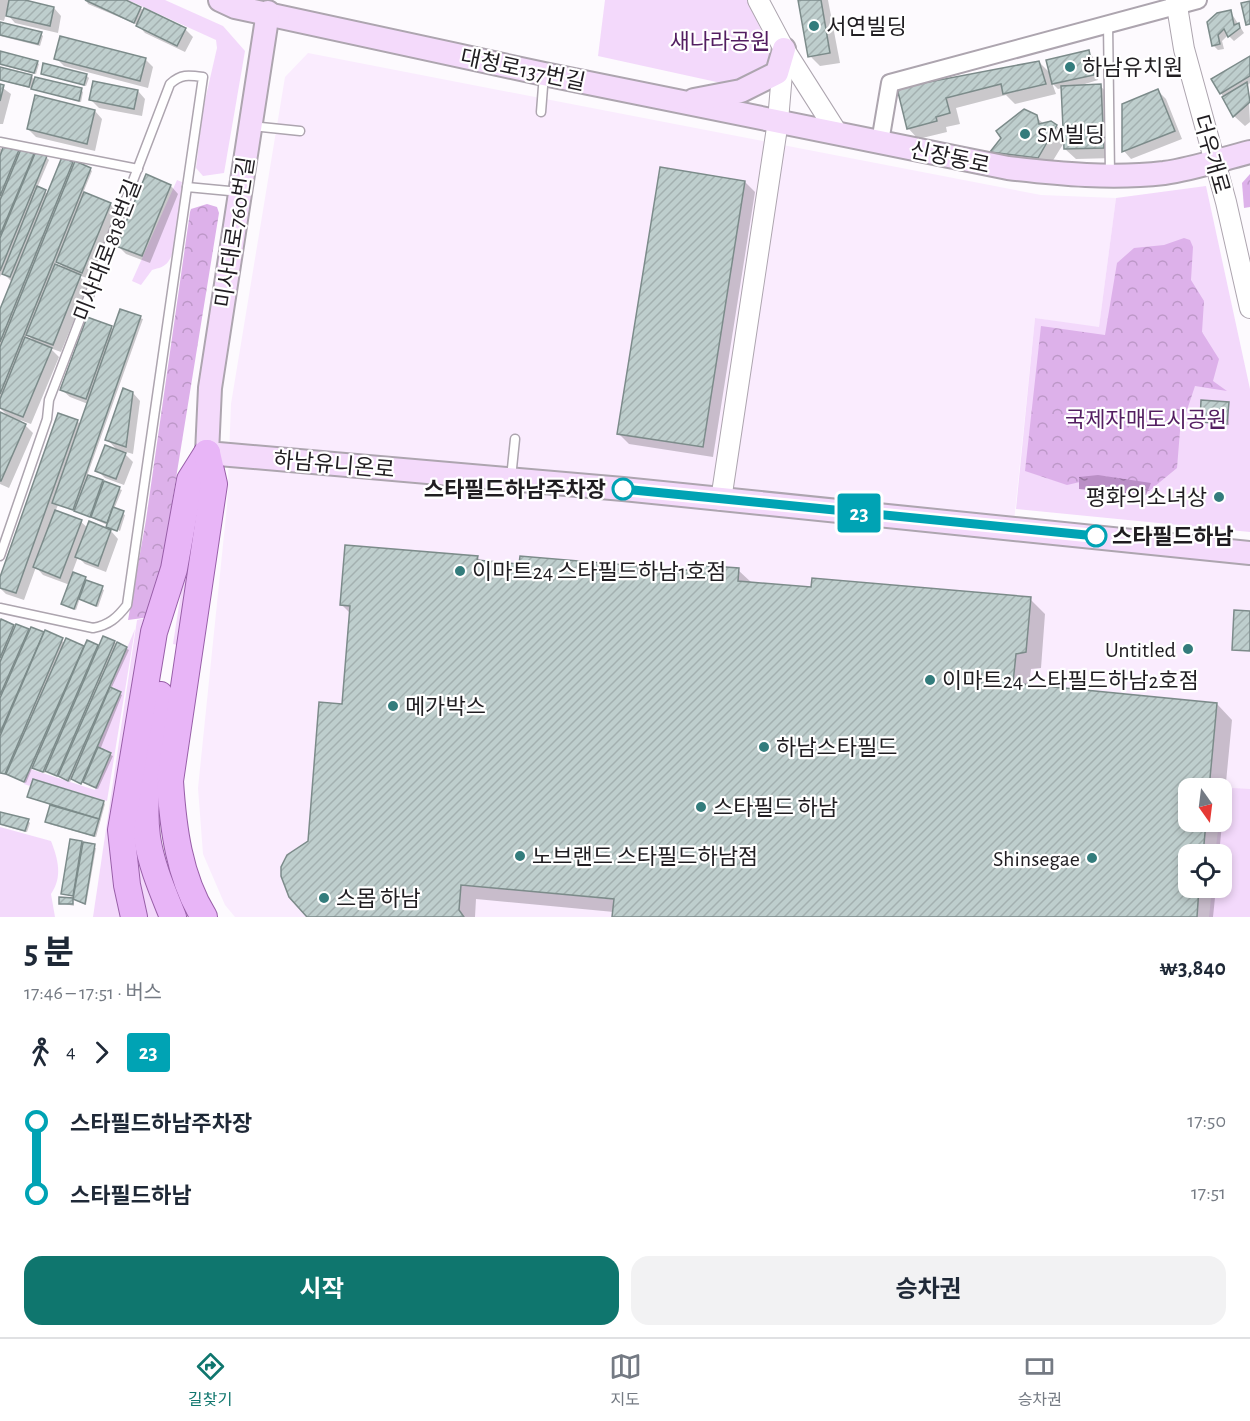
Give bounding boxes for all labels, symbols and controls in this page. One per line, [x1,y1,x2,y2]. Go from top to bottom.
place label: 서연빌딩 [826,15,907,38]
marker: 서연빌딩 [807,19,821,33]
park label: 새나라공원 [669,30,771,53]
street label: 대청로137번길 [458,45,587,94]
place label: 하남유치원 [1082,56,1183,79]
marker: 하남유치원 [1063,60,1077,74]
street label: 더우개로 [1189,112,1234,196]
place label: SM빌딩 [1037,123,1105,146]
marker: SM빌딩 [1018,127,1032,141]
street label: 신장동로 [908,138,992,177]
street label: 미사대로760번길 [211,155,258,309]
street label: 미사대로818번길 [70,176,145,324]
park label: 국제자매도시공원 [1065,408,1227,431]
street label: 하남유니온로 [272,448,395,481]
place label: 스타필드하남주차장 [424,478,606,501]
marker: 스타필드하남주차장 [612,478,634,500]
place label: 평화의소녀상 [1086,486,1207,509]
marker: 평화의소녀상 [1212,490,1226,504]
line badge: 23 [832,494,886,532]
text: 23 [850,503,868,524]
marker: 스타필드하남 [1085,525,1107,547]
place label: 스타필드하남 [1112,525,1233,548]
place label: 이마트24 스타필드하남1호점 [472,560,726,583]
marker: 이마트24 스타필드하남1호점 [453,564,467,578]
place label: Untitled [1105,639,1176,661]
marker: Untitled [1181,642,1195,656]
place label: 이마트24 스타필드하남2호점 [942,669,1199,692]
marker: 이마트24 스타필드하남2호점 [923,673,937,687]
place label: 메가박스 [405,695,486,718]
marker: 메가박스 [386,699,400,713]
place label: 하남스타필드 [776,736,897,759]
marker: 하남스타필드 [757,740,771,754]
north arrow [1178,778,1232,832]
map controls [1178,778,1232,898]
place label: 스타필드 하남 [713,796,838,819]
marker: 스타필드 하남 [694,800,708,814]
button: locate [1178,844,1232,898]
place label: 노브랜드 스타필드하남점 [532,845,758,868]
place label: Shinsegae [993,848,1080,870]
marker: 노브랜드 스타필드하남점 [513,849,527,863]
marker: Shinsegae [1085,851,1099,865]
place label: 스몹 하남 [336,887,421,910]
marker: 스몹 하남 [317,891,331,905]
text: 5 분 [24,937,74,970]
text: ₩3,840 [1159,957,1226,979]
text: 17:46 – 17:51 · 버스 [24,983,162,1003]
icon: walk [24,1036,57,1069]
icon: forward [85,1036,118,1069]
text: 4 [66,1042,76,1062]
text: 23 [139,1042,158,1063]
text: 17:50 [1187,1111,1226,1131]
text: 스타필드하남주차장 [70,1113,252,1135]
text: 17:51 [1191,1183,1226,1203]
text: 스타필드하남 [70,1185,191,1207]
button: 시작 [24,1256,619,1325]
button: 승차권 [631,1256,1226,1325]
tab: 길찾기 [188,1350,232,1410]
tab: 지도 [609,1350,642,1410]
tab: 승차권 [1018,1350,1062,1410]

